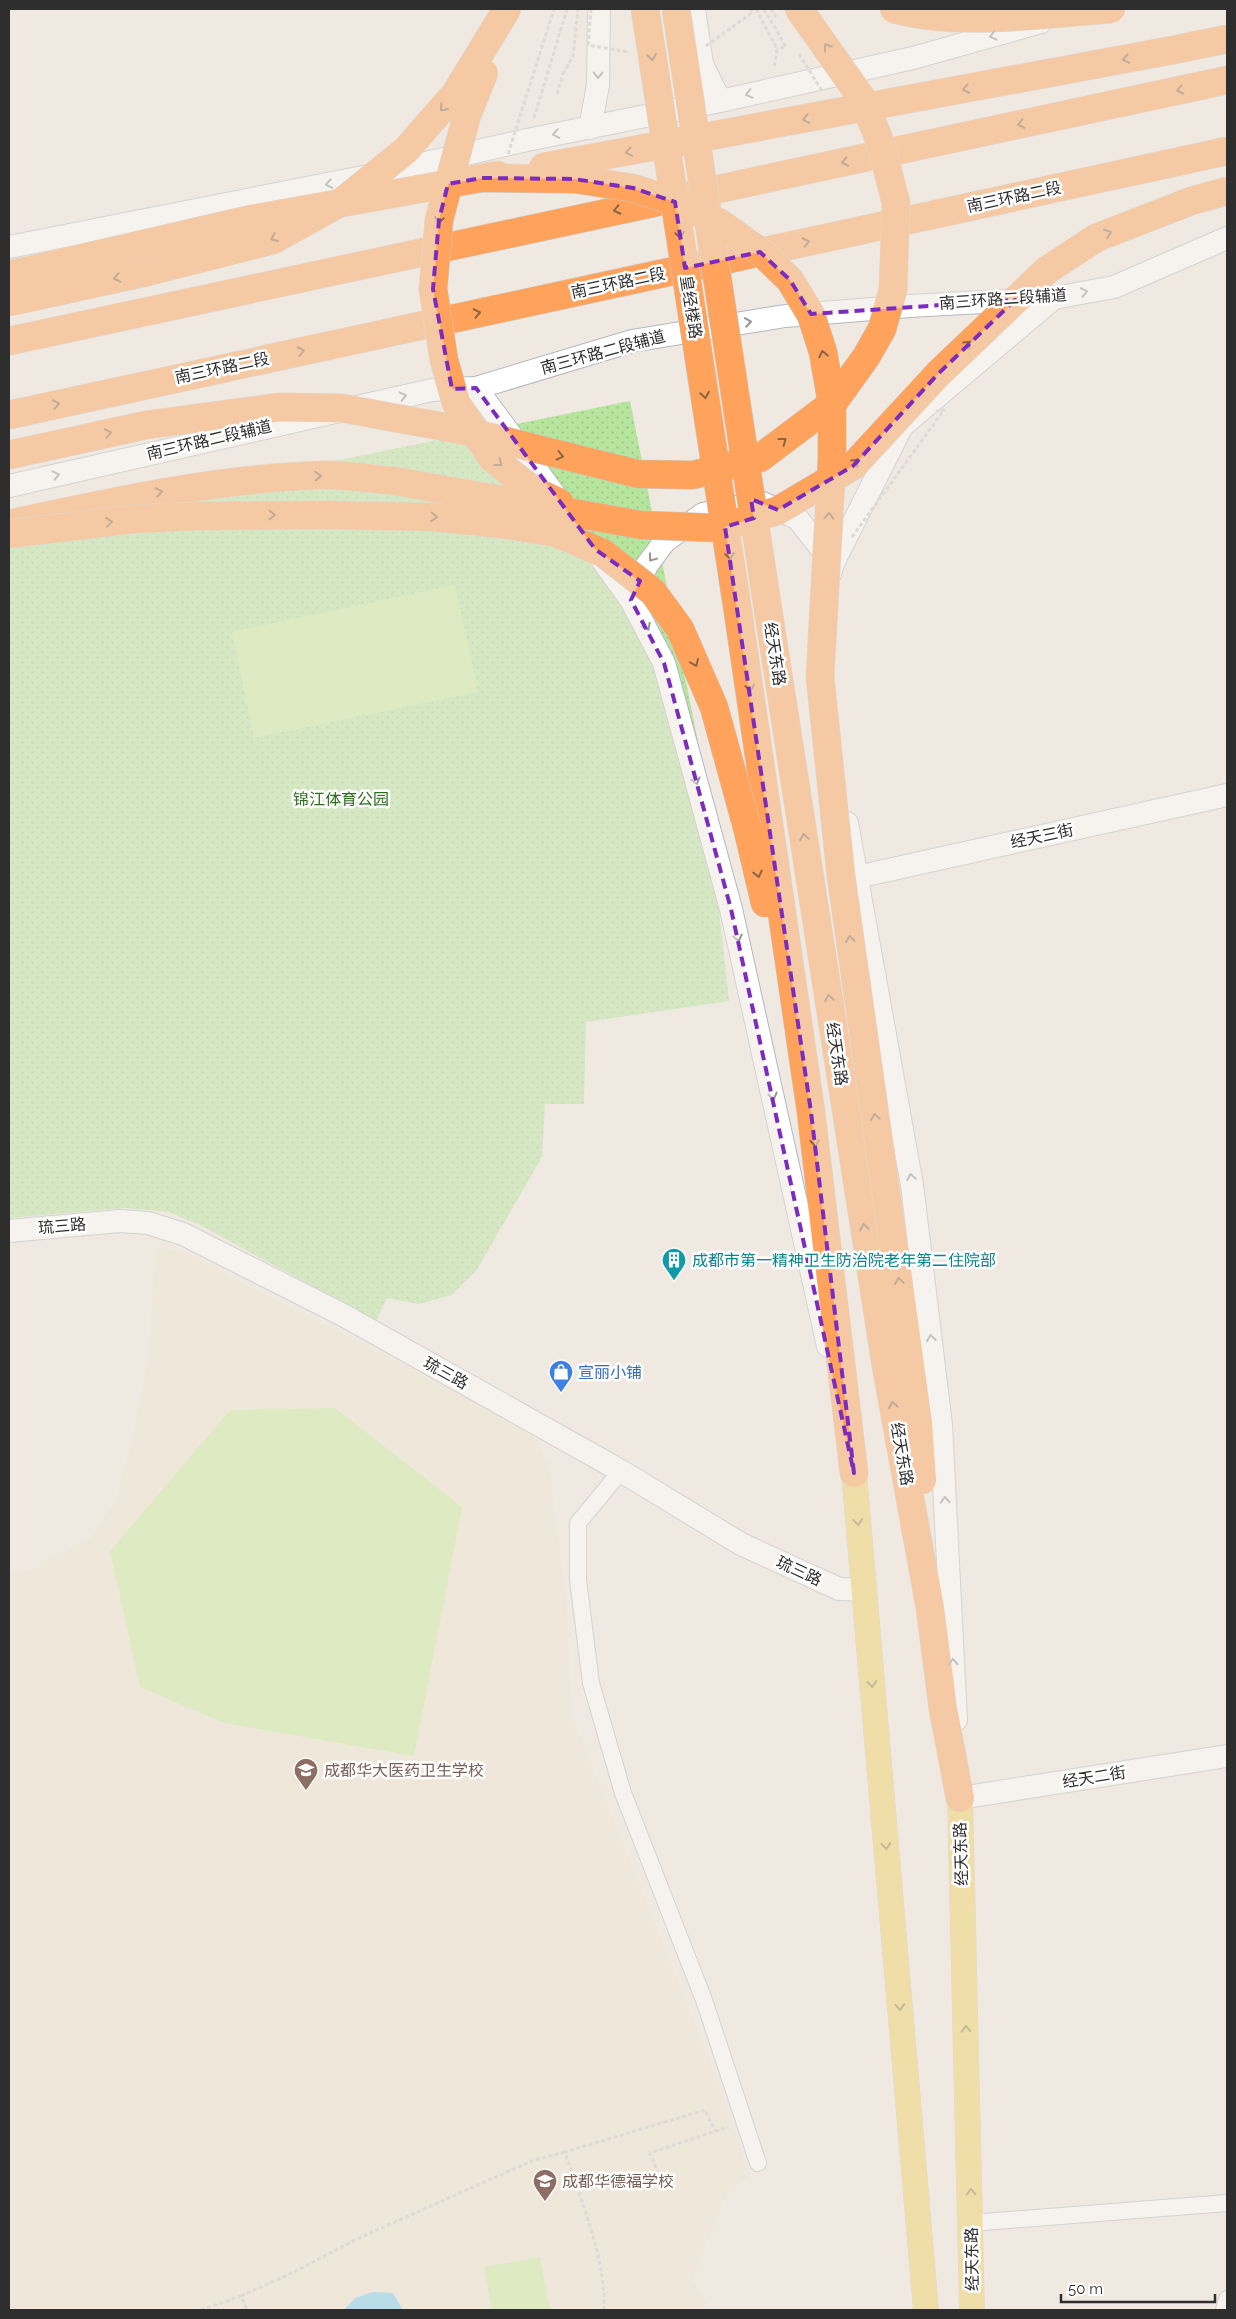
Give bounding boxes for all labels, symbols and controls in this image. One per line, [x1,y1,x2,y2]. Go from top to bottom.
one-way arrow [988,30,997,41]
one-way arrow [824,44,833,53]
one-way arrow [646,53,657,61]
one-way arrow [1121,54,1130,64]
one-way arrow [593,72,603,79]
one-way arrow [961,84,970,94]
one-way arrow [1175,84,1184,95]
one-way arrow [745,88,754,99]
one-way arrow [440,103,449,112]
one-way arrow [802,113,810,124]
one-way arrow [1016,118,1025,129]
one-way arrow [552,128,561,139]
one-way arrow [625,146,633,156]
one-way arrow [840,156,849,166]
one-way arrow [325,178,333,188]
street label: 南三环路二段 [965,178,1063,216]
one-way arrow [613,204,622,215]
one-way arrow [435,216,445,224]
one-way arrow [1103,229,1112,239]
one-way arrow [674,230,684,239]
one-way arrow [270,231,279,242]
one-way arrow [802,237,811,248]
street label: 南三环路二段 [569,264,667,302]
one-way arrow [113,273,122,283]
street label: 皇经楼路 [677,274,705,340]
street label: 南三环路二段辅道 [938,285,1068,313]
one-way arrow [1080,288,1089,298]
one-way arrow [472,308,481,319]
one-way arrow [744,317,753,327]
street label: 南三环路二段辅道 [539,326,667,378]
one-way arrow [963,341,972,350]
one-way arrow [296,346,305,357]
street label: 南三环路二段 [173,349,271,387]
one-way arrow [818,350,829,359]
one-way arrow [699,391,709,400]
one-way arrow [398,392,407,402]
one-way arrow [52,399,61,410]
street label: 南三环路二段辅道 [144,416,274,464]
one-way arrow [103,428,112,439]
one-way arrow [777,438,786,446]
one-way arrow [556,450,565,461]
one-way arrow [493,458,502,466]
one-way arrow [850,458,859,467]
one-way arrow [52,470,61,481]
one-way arrow [314,470,322,481]
one-way arrow [155,488,163,498]
one-way arrow [268,510,276,521]
one-way arrow [430,512,438,523]
one-way arrow [823,512,834,520]
one-way arrow [106,517,114,528]
one-way arrow [650,552,658,561]
one-way arrow [724,552,734,560]
one-way arrow [640,621,650,630]
street label: 经天东路 [761,621,789,687]
one-way arrow [688,658,699,667]
one-way arrow [744,684,755,692]
one-way arrow [691,776,701,784]
park label: 锦江体育公园 [293,790,389,809]
street label: 经天三街 [1009,820,1075,852]
one-way arrow [799,833,809,842]
one-way arrow [752,870,763,879]
one-way arrow [732,933,743,942]
one-way arrow [845,935,855,943]
one-way arrow [824,993,834,1002]
street label: 经天东路 [823,1021,851,1087]
one-way arrow [767,1092,778,1101]
one-way arrow [871,1113,881,1121]
one-way arrow [809,1139,820,1147]
one-way arrow [906,1172,916,1181]
street label: 琉三路 [37,1214,87,1238]
one-way arrow [860,1223,870,1232]
building icon: 成都市第一精神卫生防治院老年第二住院部 [661,1247,687,1281]
place label: 成都市第一精神卫生防治院老年第二住院部 [692,1251,996,1270]
one-way arrow [894,1277,904,1286]
one-way arrow [926,1334,937,1342]
street label: 琉三路 [420,1353,472,1393]
shop icon: 宣丽小铺 [548,1359,574,1393]
place label: 宣丽小铺 [578,1363,642,1382]
one-way arrow [889,1401,899,1410]
street label: 经天东路 [887,1421,917,1487]
one-way arrow [940,1495,950,1503]
one-way arrow [852,1518,863,1526]
street label: 琉三路 [773,1552,825,1590]
one-way arrow [948,1658,958,1666]
one-way arrow [866,1680,877,1688]
school or university icon: 成都华大医药卫生学校 [293,1757,319,1791]
place label: 成都华大医药卫生学校 [324,1761,484,1780]
street label: 经天二街 [1061,1763,1127,1791]
street label: 经天东路 [950,1822,972,1886]
one-way arrow [880,1842,891,1850]
one-way arrow [894,2004,905,2012]
one-way arrow [961,2025,971,2032]
school or university icon: 成都华德福学校 [532,2168,558,2202]
place label: 成都华德福学校 [562,2172,674,2191]
one-way arrow [965,2187,976,2195]
street label: 经天东路 [962,2227,982,2291]
scale bar [1061,2272,1215,2304]
text: 50 m [1068,2280,1103,2298]

